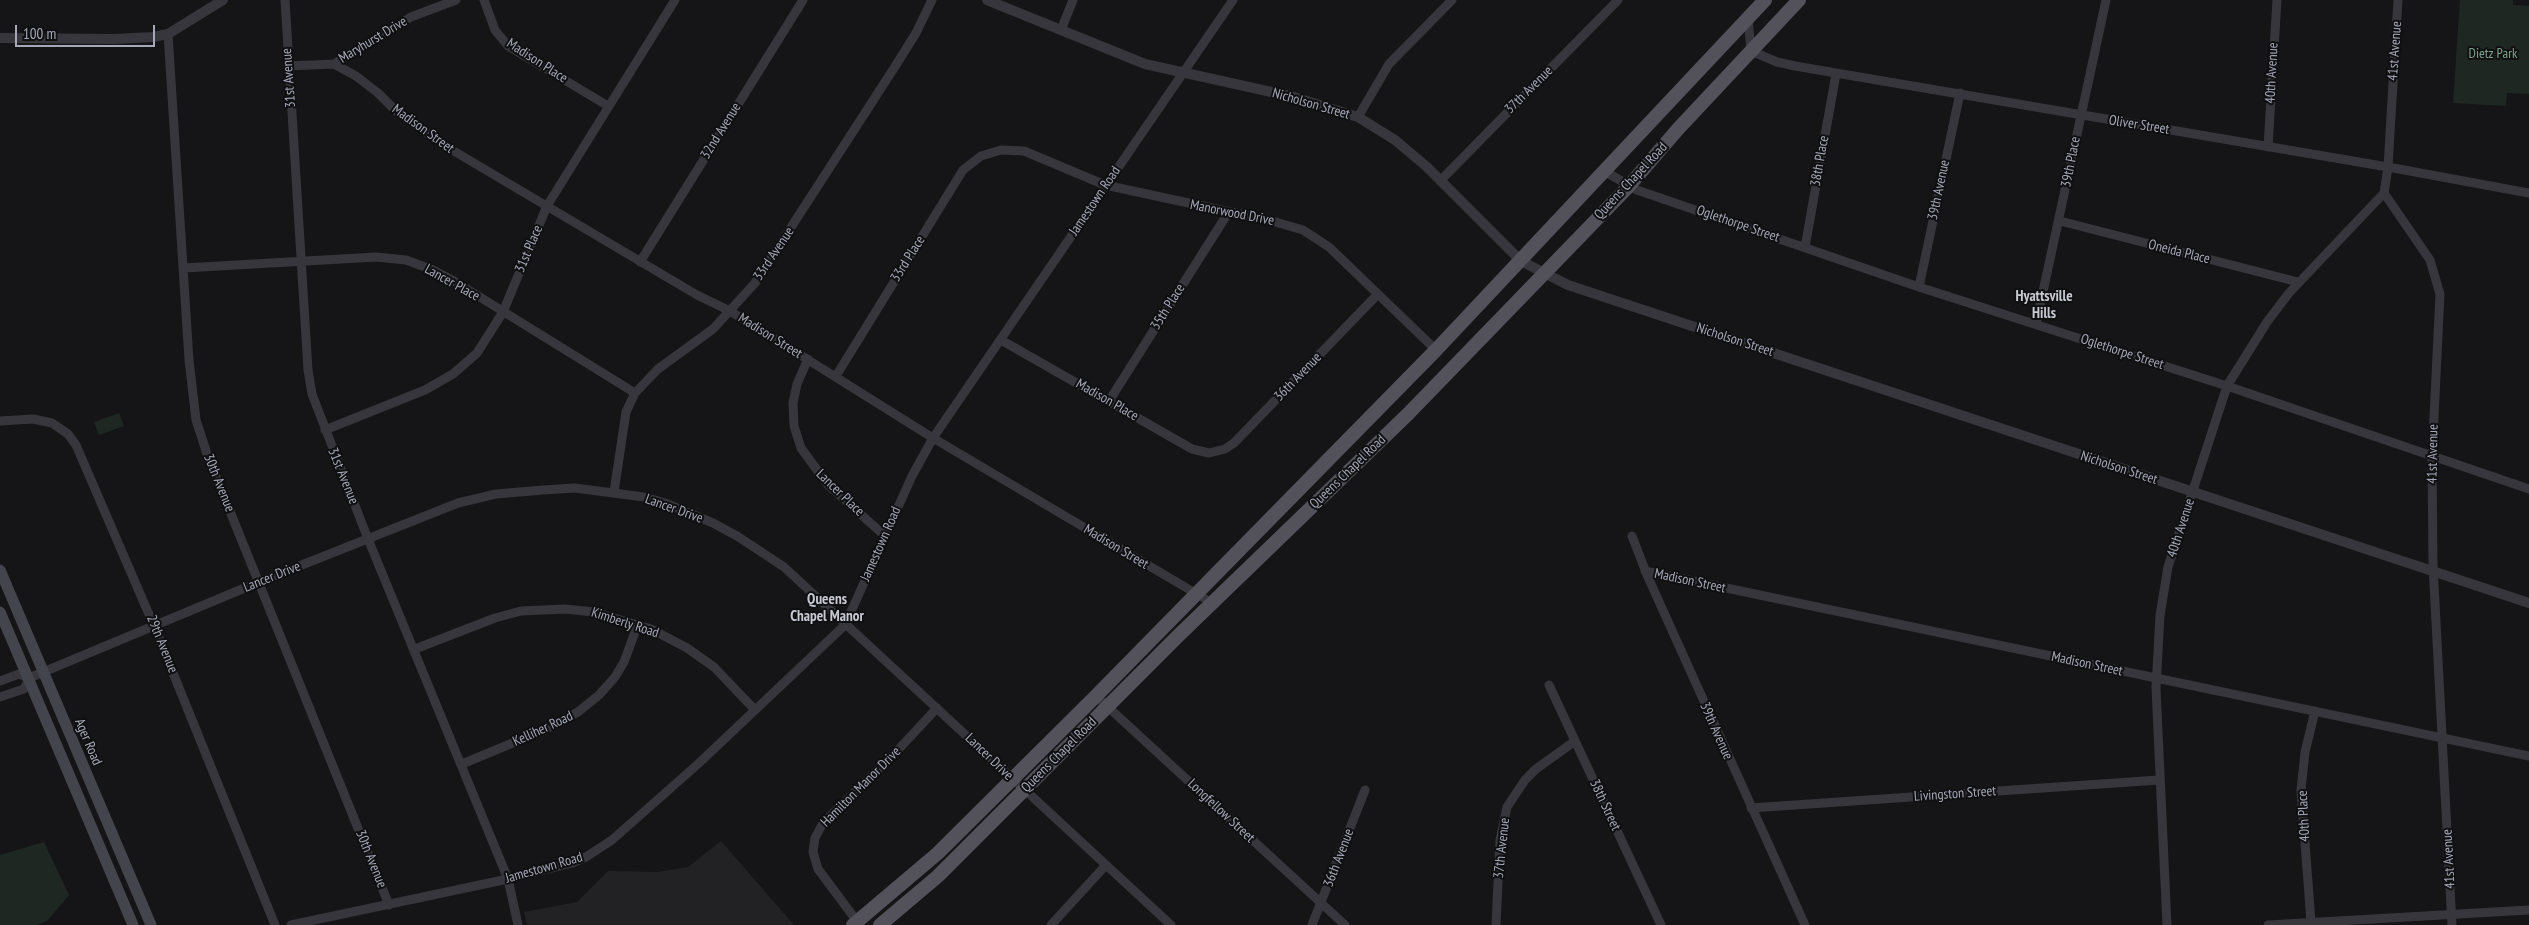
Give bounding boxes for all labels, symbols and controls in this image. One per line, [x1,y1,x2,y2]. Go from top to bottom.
street label: Maryhurst Drive [336,13,410,67]
scale bar [18,15,158,47]
street label: 41st Avenue [2385,21,2405,81]
text: 100 m [23,24,56,43]
street label: Madison Place [503,35,571,87]
street label: 40th Avenue [2262,42,2282,104]
park label: Dietz Park [2469,46,2517,62]
street label: 31st Avenue [279,48,299,108]
street label: 37th Avenue [1502,63,1556,117]
street label: Nicholson Street [1270,85,1352,123]
street label: 32nd Avenue [697,100,745,162]
street label: Madison Street [389,101,457,157]
street label: Oliver Street [2108,112,2170,138]
street label: 38th Place [1807,134,1833,188]
street label: 39th Place [2058,135,2084,189]
street label: Queens Chapel Road [1591,139,1671,223]
street label: 39th Avenue [1924,158,1954,222]
street label: Jamestown Road [1066,163,1124,239]
street label: Manorwood Drive [1189,197,1275,229]
street label: Oglethorpe Street [1694,202,1782,246]
street label: 31st Place [512,223,546,275]
street label: 33rd Avenue [750,224,798,284]
street label: 33rd Place [887,233,929,285]
street label: Oneida Place [2146,236,2212,268]
street label: Lancer Place [422,261,482,305]
street label: 35th Place [1147,281,1189,333]
district label: Hyattsville Hills [2015,288,2073,323]
street label: Madison Street [735,310,805,362]
street label: Nicholson Street [1694,320,1776,360]
street label: Oglethorpe Street [2078,331,2166,373]
street label: 36th Avenue [1271,349,1325,405]
street label: Madison Place [1073,375,1141,425]
street label: 41st Avenue [2424,424,2442,484]
street label: Queens Chapel Road [1306,431,1390,513]
street label: 31st Avenue [324,445,362,507]
street label: Nicholson Street [2078,448,2160,488]
street label: 30th Avenue [200,452,238,514]
street label: Lancer Place [812,466,868,520]
street label: Lancer Drive [643,491,705,527]
street label: 40th Avenue [2164,496,2198,560]
street label: Jamestown Road [857,504,905,584]
street label: Madison Street [1081,521,1151,573]
street label: Lancer Drive [241,558,303,596]
street label: Madison Street [1653,565,1727,597]
district label: Queens Chapel Manor [790,591,864,626]
street label: Kimberly Road [589,604,661,642]
street label: 29th Avenue [143,613,181,675]
street label: Madison Street [2050,648,2124,680]
street label: 39th Avenue [1696,700,1736,762]
street label: Kelliher Road [510,708,576,750]
street label: Queens Chapel Road [1018,714,1100,796]
street label: Ager Road [71,716,105,768]
street label: Lancer Drive [962,730,1016,784]
street label: Hamilton Manor Drive [817,743,905,831]
street label: Longfellow Street [1184,776,1258,846]
street label: 38th Street [1586,777,1624,833]
street label: Livingston Street [1913,783,1997,805]
street label: 40th Place [2294,790,2314,842]
street label: 37th Avenue [1490,817,1514,879]
street label: 36th Avenue [1320,827,1358,889]
street label: 30th Avenue [352,828,390,890]
street label: 41st Avenue [2439,829,2459,889]
street label: Jamestown Road [503,849,585,887]

